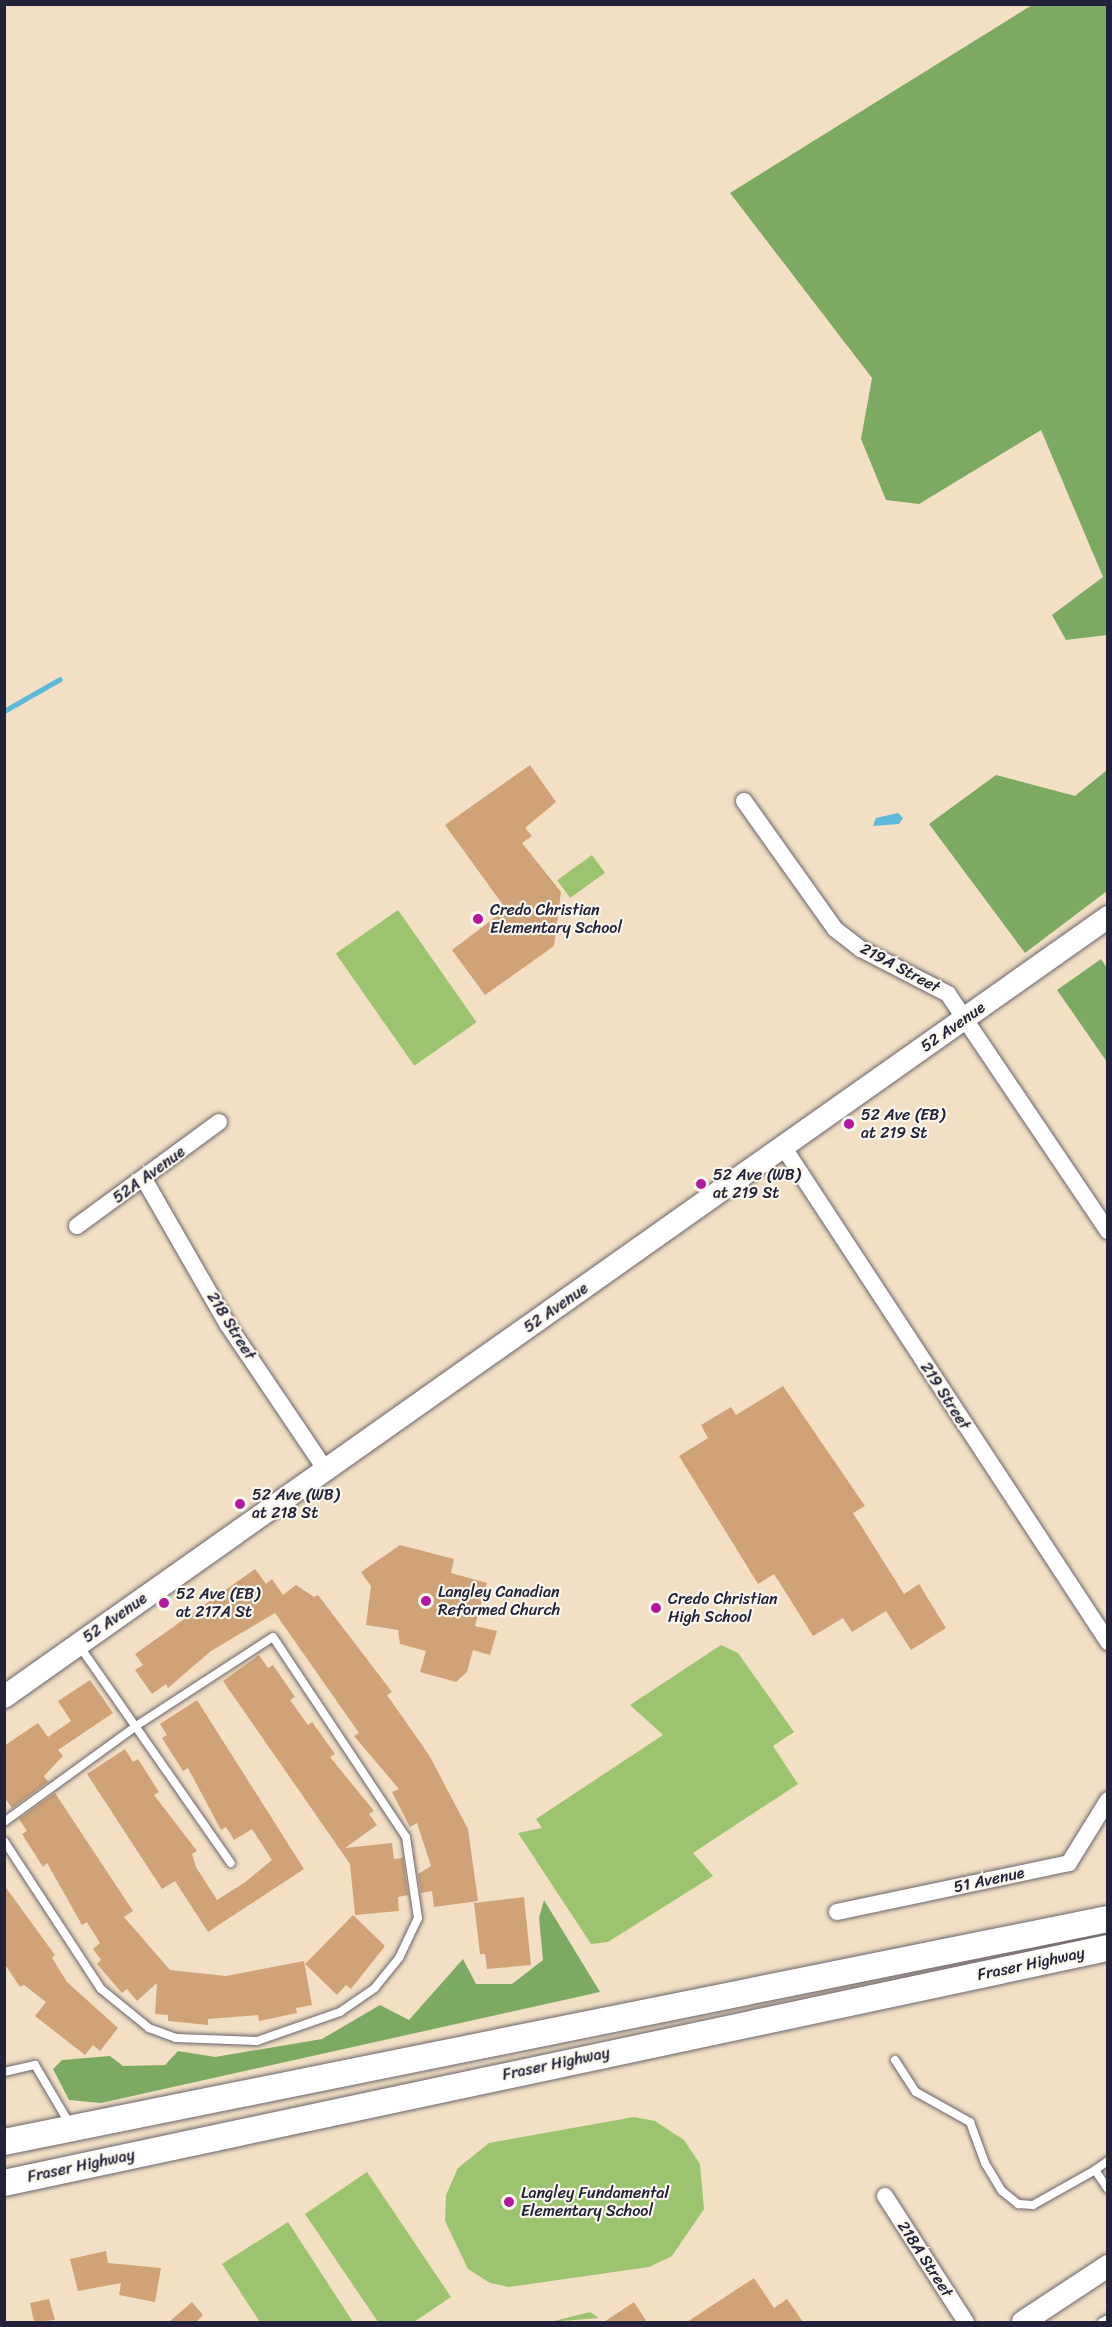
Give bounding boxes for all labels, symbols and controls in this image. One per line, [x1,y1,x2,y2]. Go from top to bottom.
place label: Credo Christian Elementary School [490,900,622,938]
marker: Credo Christian Elementary School [471,912,485,926]
street label: 219A Street [857,939,943,997]
street label: 52 Avenue [917,998,989,1056]
place label: 52 Ave (EB) at 219 St [861,1105,945,1143]
marker: 52 Ave (EB) at 219 St [842,1117,856,1131]
street label: 52A Avenue [109,1142,189,1208]
place label: 52 Ave (WB) at 219 St [713,1165,800,1203]
marker: 52 Ave (WB) at 219 St [694,1177,708,1191]
street label: 52 Avenue [520,1279,592,1337]
street label: 218 Street [203,1289,259,1363]
street label: 219 Street [916,1359,974,1433]
place label: 52 Ave (WB) at 218 St [252,1485,339,1523]
marker: 52 Ave (WB) at 218 St [233,1497,247,1511]
place label: Langley Canadian Reformed Church [438,1582,560,1620]
place label: 52 Ave (EB) at 217A St [176,1584,260,1622]
street label: 52 Avenue [79,1589,151,1647]
place label: Credo Christian High School [668,1589,777,1627]
marker: Langley Canadian Reformed Church [419,1594,433,1608]
marker: 52 Ave (EB) at 217A St [157,1596,171,1610]
marker: Credo Christian High School [649,1601,663,1615]
street label: 51 Avenue [952,1863,1026,1897]
street label: Fraser Highway [976,1943,1086,1985]
street label: Fraser Highway [501,2043,611,2085]
street label: Fraser Highway [26,2145,136,2187]
place label: Langley Fundamental Elementary School [521,2183,669,2221]
marker: Langley Fundamental Elementary School [502,2195,516,2209]
street label: 218A Street [893,2217,957,2301]

